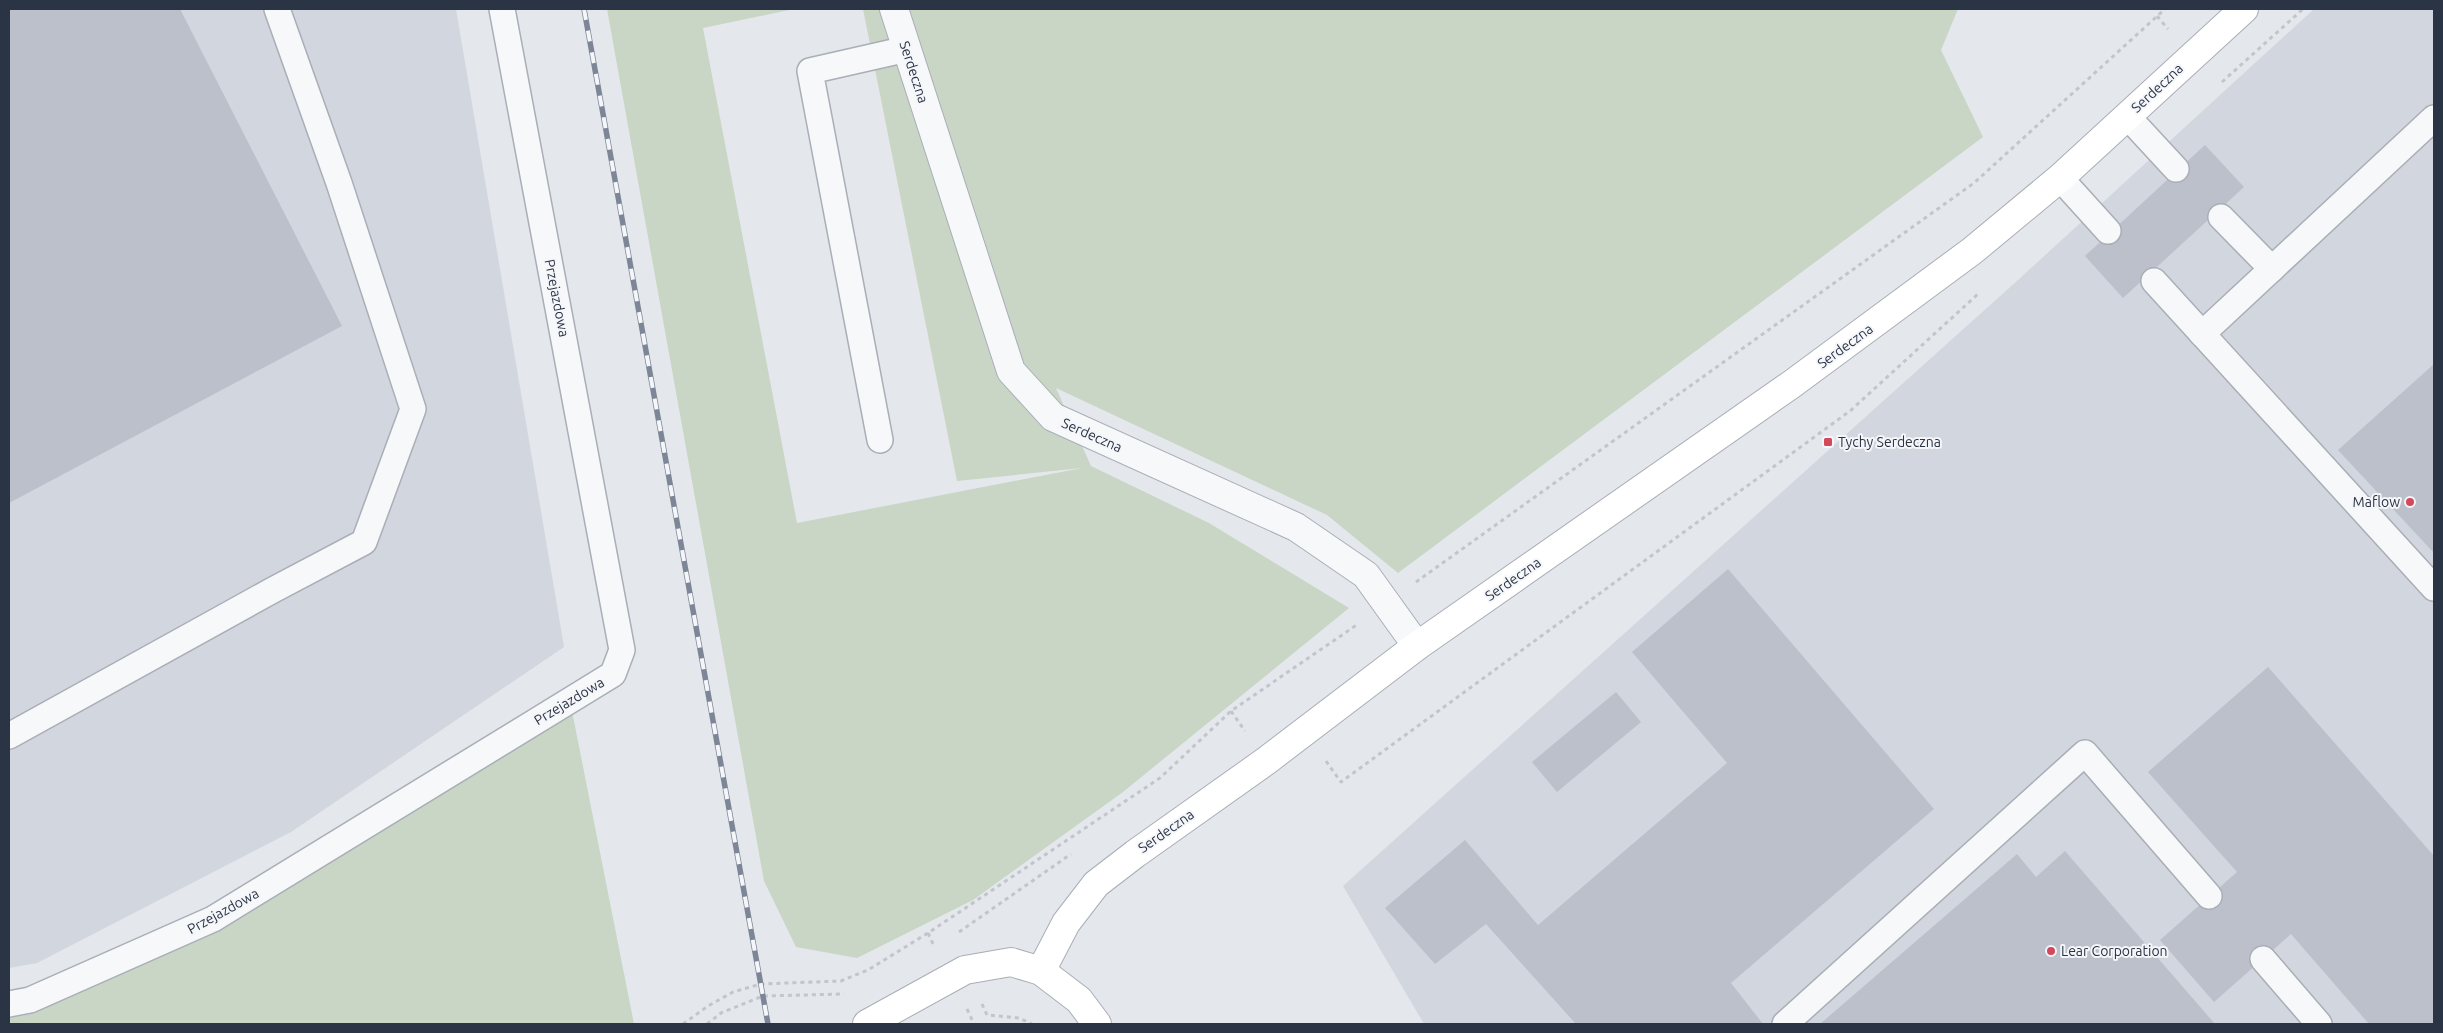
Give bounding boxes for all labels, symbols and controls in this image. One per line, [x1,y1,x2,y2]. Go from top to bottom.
street label: Serdeczna [896,39,932,105]
street label: Serdeczna [2128,60,2186,116]
street label: Przejazdowa [542,258,572,338]
street label: Serdeczna [1814,321,1876,371]
street label: Serdeczna [1059,415,1125,455]
place label: Tychy Serdeczna [1838,434,1941,450]
marker: Tychy Serdeczna [1822,436,1834,448]
place label: Maflow [2353,494,2400,510]
marker: Maflow [2404,496,2416,508]
street label: Serdeczna [1482,554,1544,604]
street label: Przejazdowa [531,674,607,728]
street label: Serdeczna [1135,806,1197,856]
street label: Przejazdowa [185,885,261,937]
place label: Lear Corporation [2061,943,2168,959]
marker: Lear Corporation [2045,945,2057,957]

